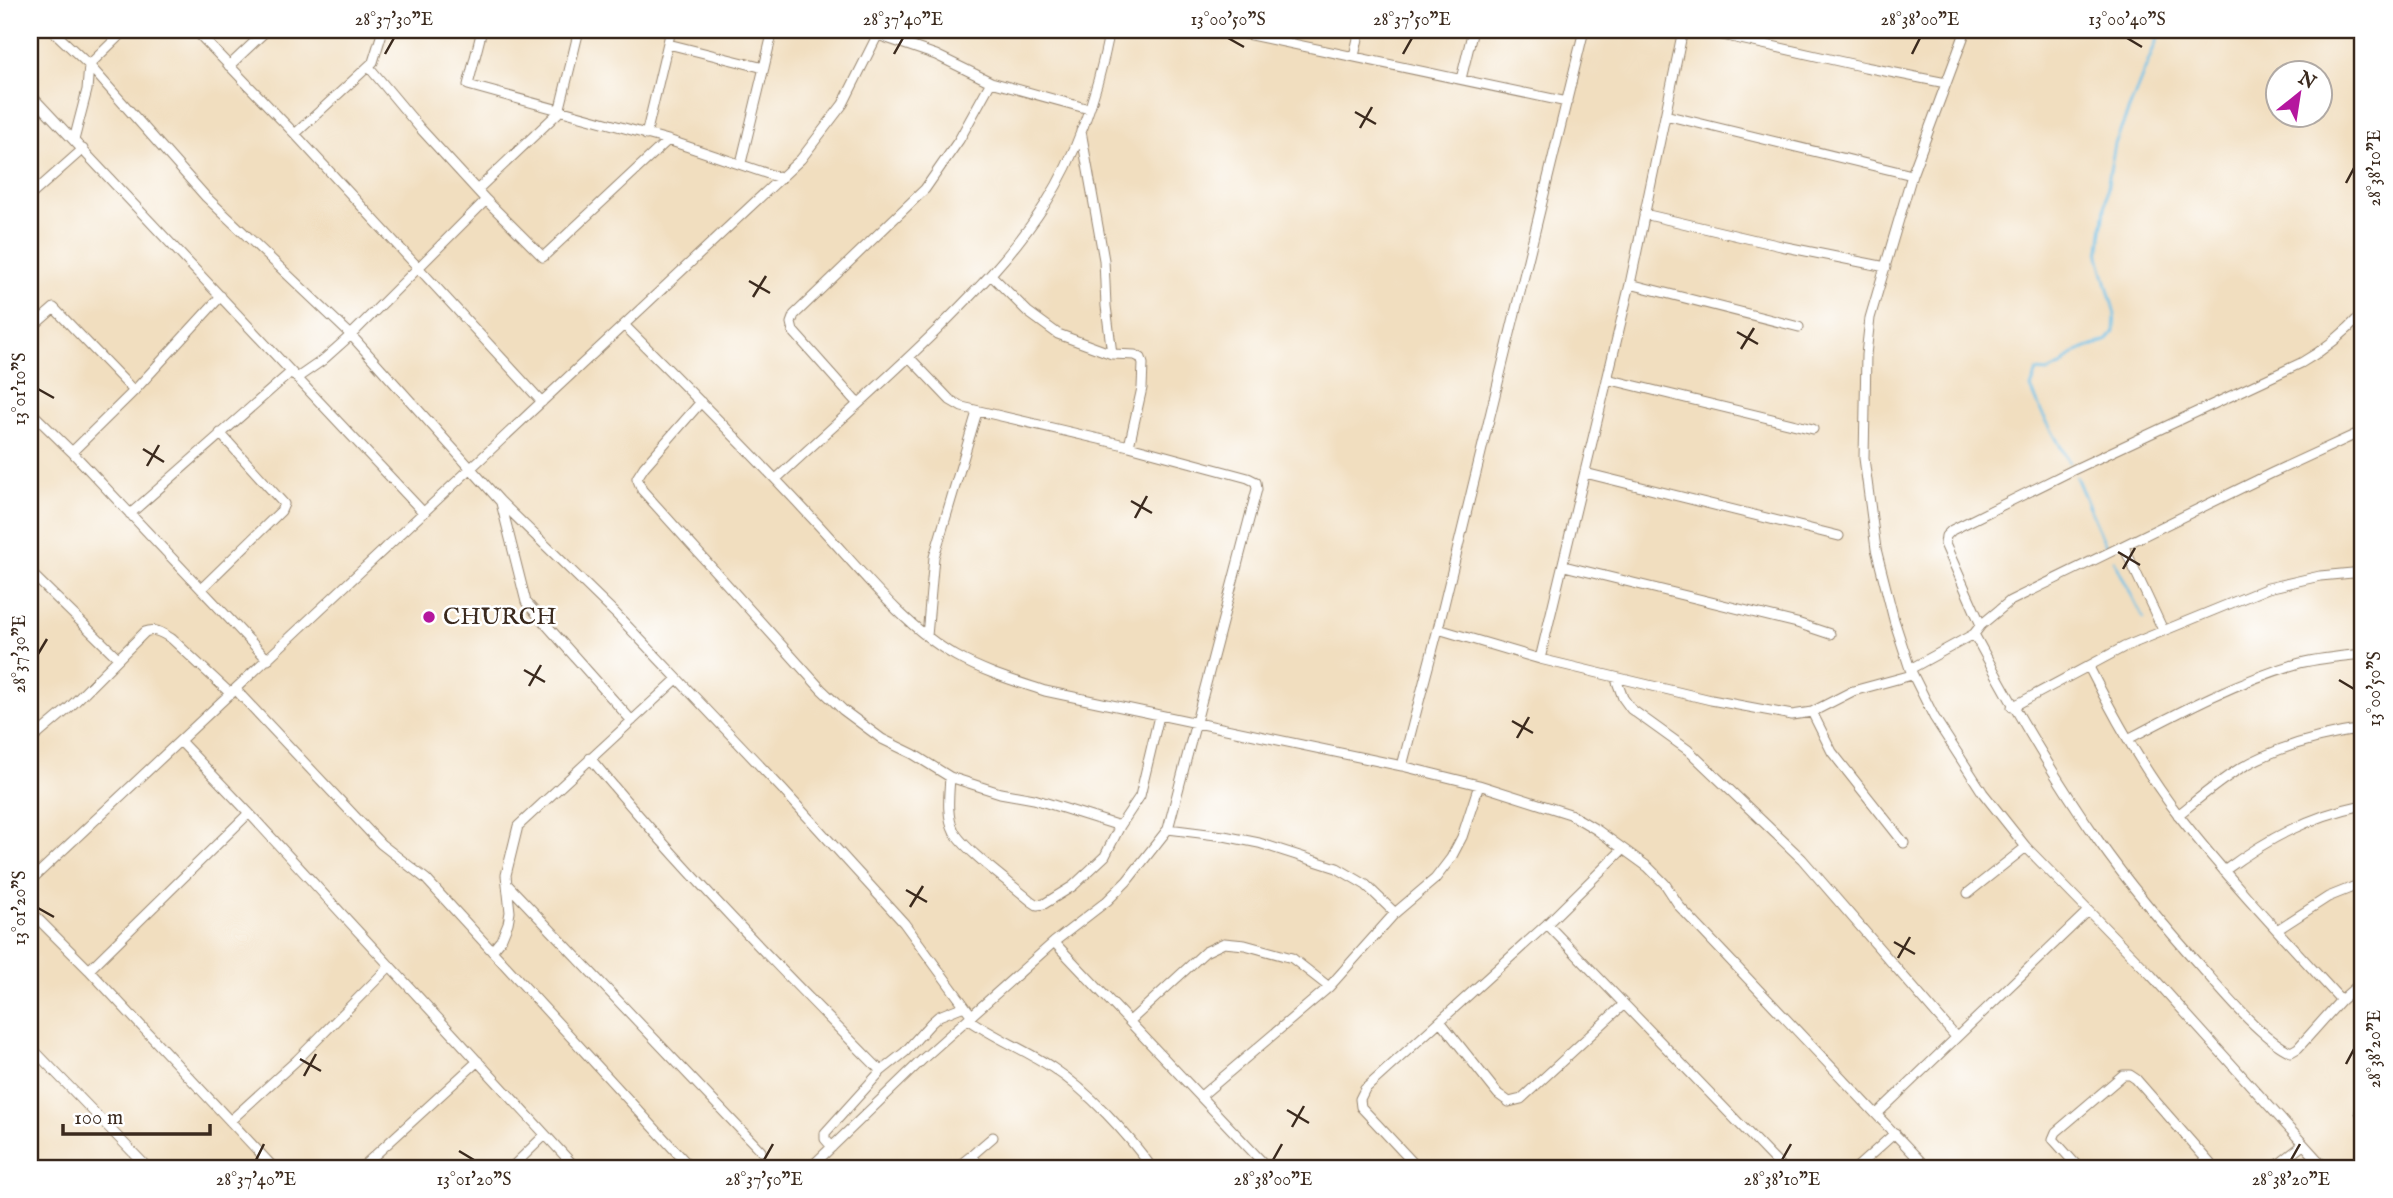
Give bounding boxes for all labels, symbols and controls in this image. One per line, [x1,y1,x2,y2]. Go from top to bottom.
text: 28°37'30"E [355,9,433,32]
text: 28°37'40"E [863,9,943,32]
text: 13°00'50"S [1190,9,1266,32]
text: 28°37'50"E [1373,9,1451,32]
text: 28°38'00"E [1880,9,1960,32]
text: 13°00'40"S [2088,9,2166,32]
north arrow [2264,60,2334,130]
text: N [2293,66,2320,96]
text: 28°38'10"E [2364,130,2387,206]
text: 13°01'10"S [9,352,32,426]
place label: CHURCH [443,602,557,633]
marker: CHURCH [421,609,437,625]
text: 28°37'30"E [9,615,32,693]
text: 13°00'50"S [2364,651,2387,727]
text: 13°01'20"S [9,871,32,946]
text: 28°38'20"E [2364,1010,2387,1088]
scale bar [63,1093,210,1137]
text: 100 m [74,1105,123,1132]
text: 28°37'40"E [216,1169,296,1192]
text: 13°01'20"S [437,1169,512,1192]
text: 28°37'50"E [725,1169,803,1192]
text: 28°38'00"E [1233,1169,1313,1192]
text: 28°38'10"E [1744,1169,1820,1192]
text: 28°38'20"E [2252,1169,2330,1192]

